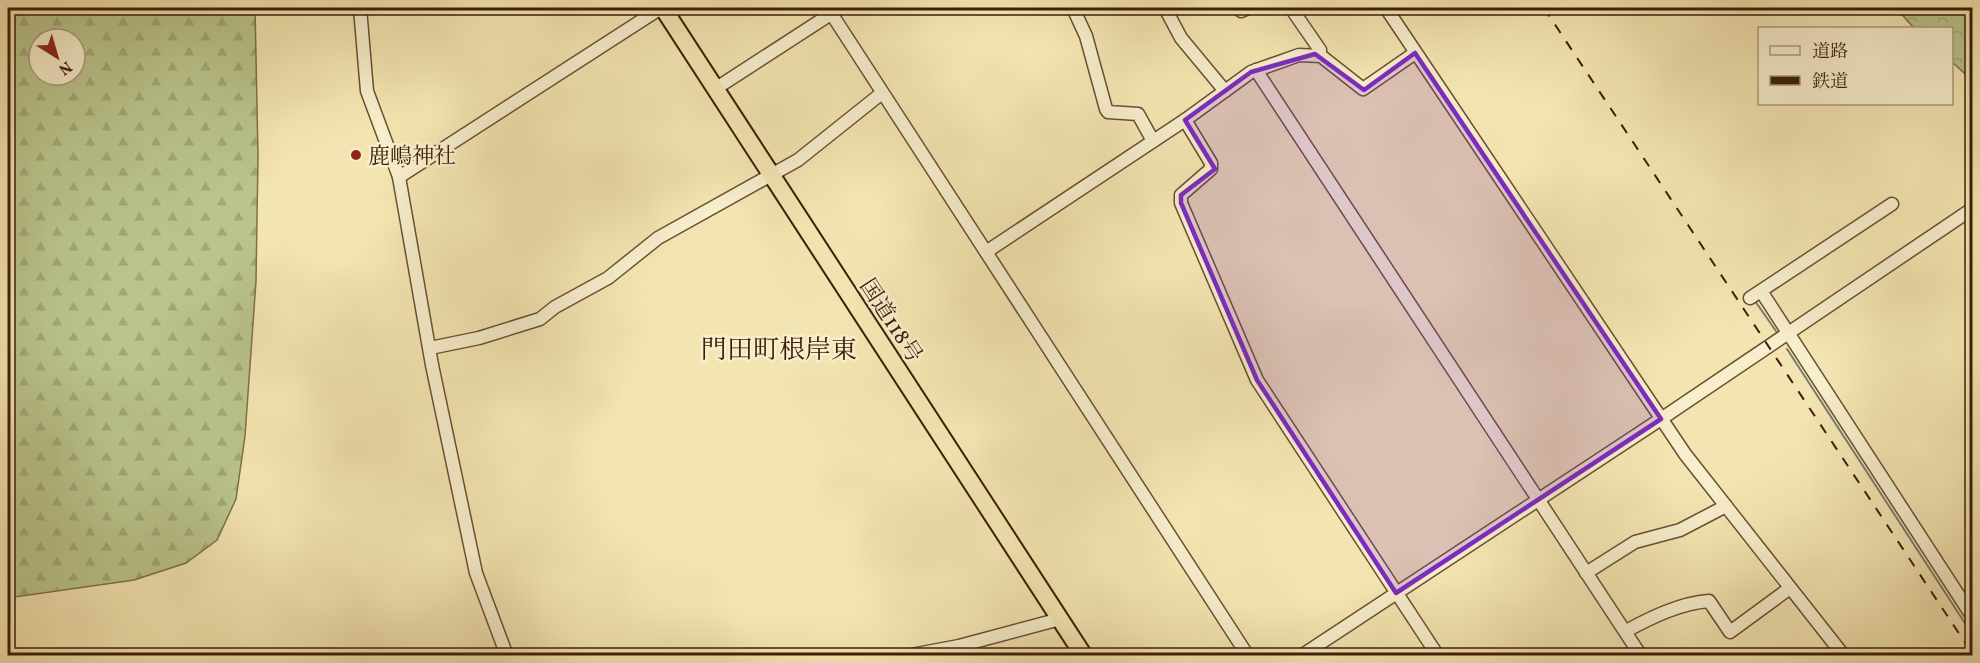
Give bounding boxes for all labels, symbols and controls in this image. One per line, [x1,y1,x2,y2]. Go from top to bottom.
north arrow [27,27,87,87]
legend [1758,27,1953,105]
text: 道路 [1812,40,1848,65]
text: N [53,55,76,80]
text: 鉄道 [1812,70,1848,95]
place label: 鹿嶋神社 [368,142,456,173]
marker: 鹿嶋神社 [349,148,363,162]
street label: 国道118号 [851,273,929,369]
district label: 門田町根岸東 [701,333,857,369]

